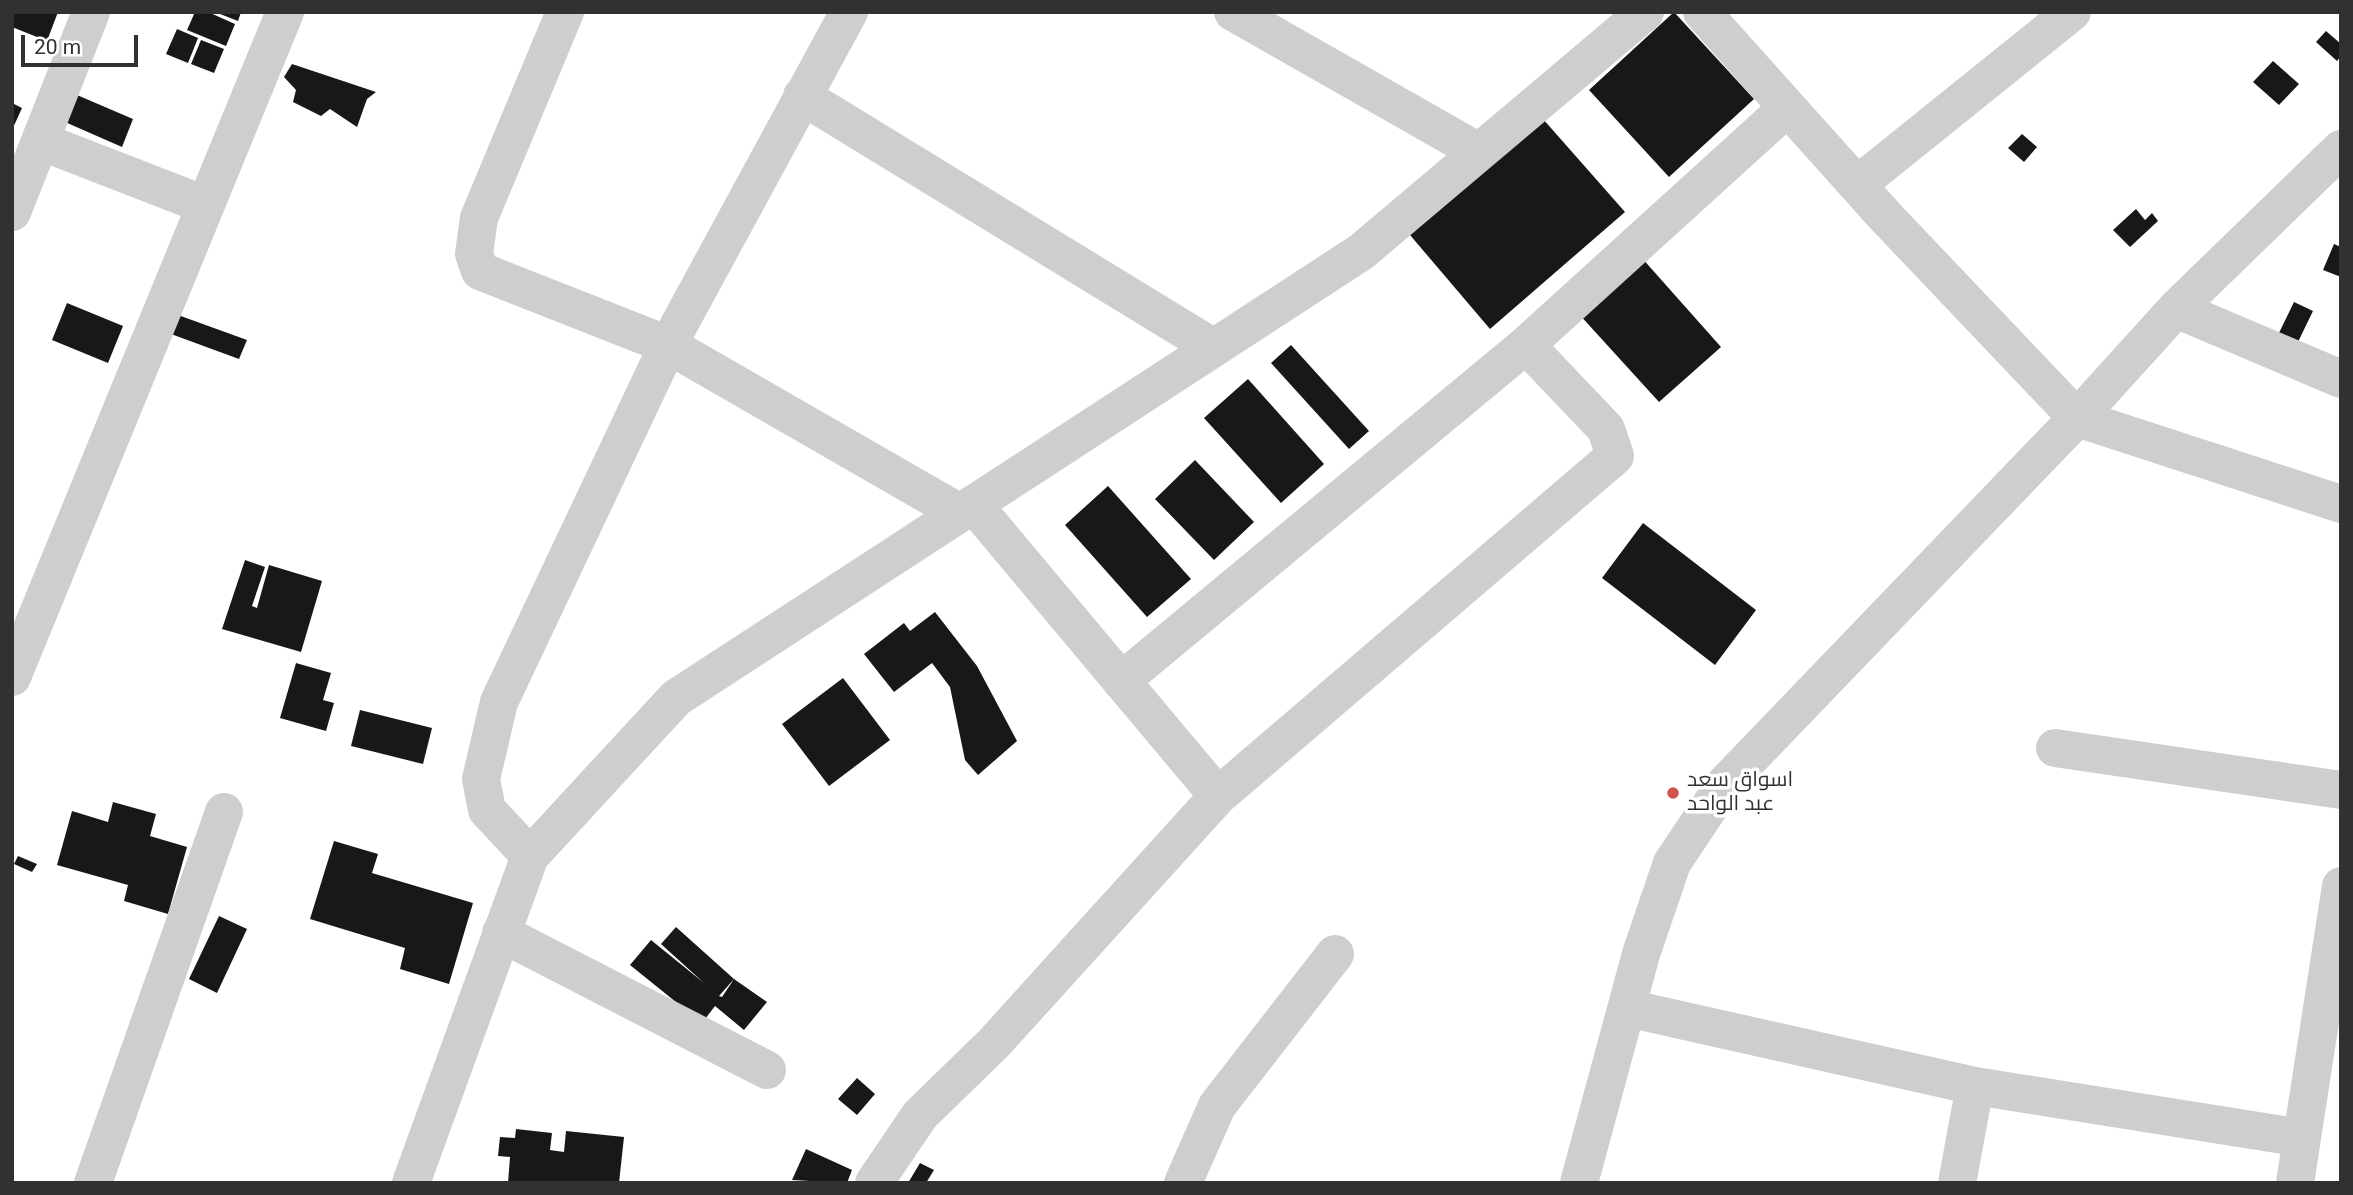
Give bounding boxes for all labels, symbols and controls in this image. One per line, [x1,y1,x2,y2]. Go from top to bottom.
scale bar [24,21,142,65]
text: 20 m [34,35,81,59]
place label: اسواق سعد عبد الواحد [1687,768,1793,818]
marker: اسواق سعد عبد الواحد [1665,785,1681,801]

